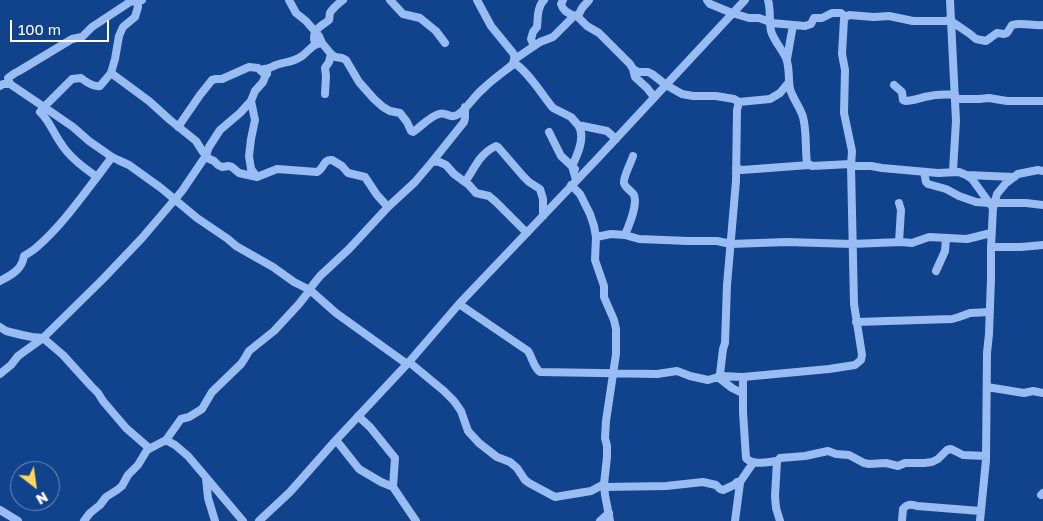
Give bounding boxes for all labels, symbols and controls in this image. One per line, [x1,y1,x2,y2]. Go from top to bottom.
scale bar [12,10,111,42]
text: 100 m [18,20,61,38]
north arrow [10,461,60,511]
text: N [33,489,51,509]

